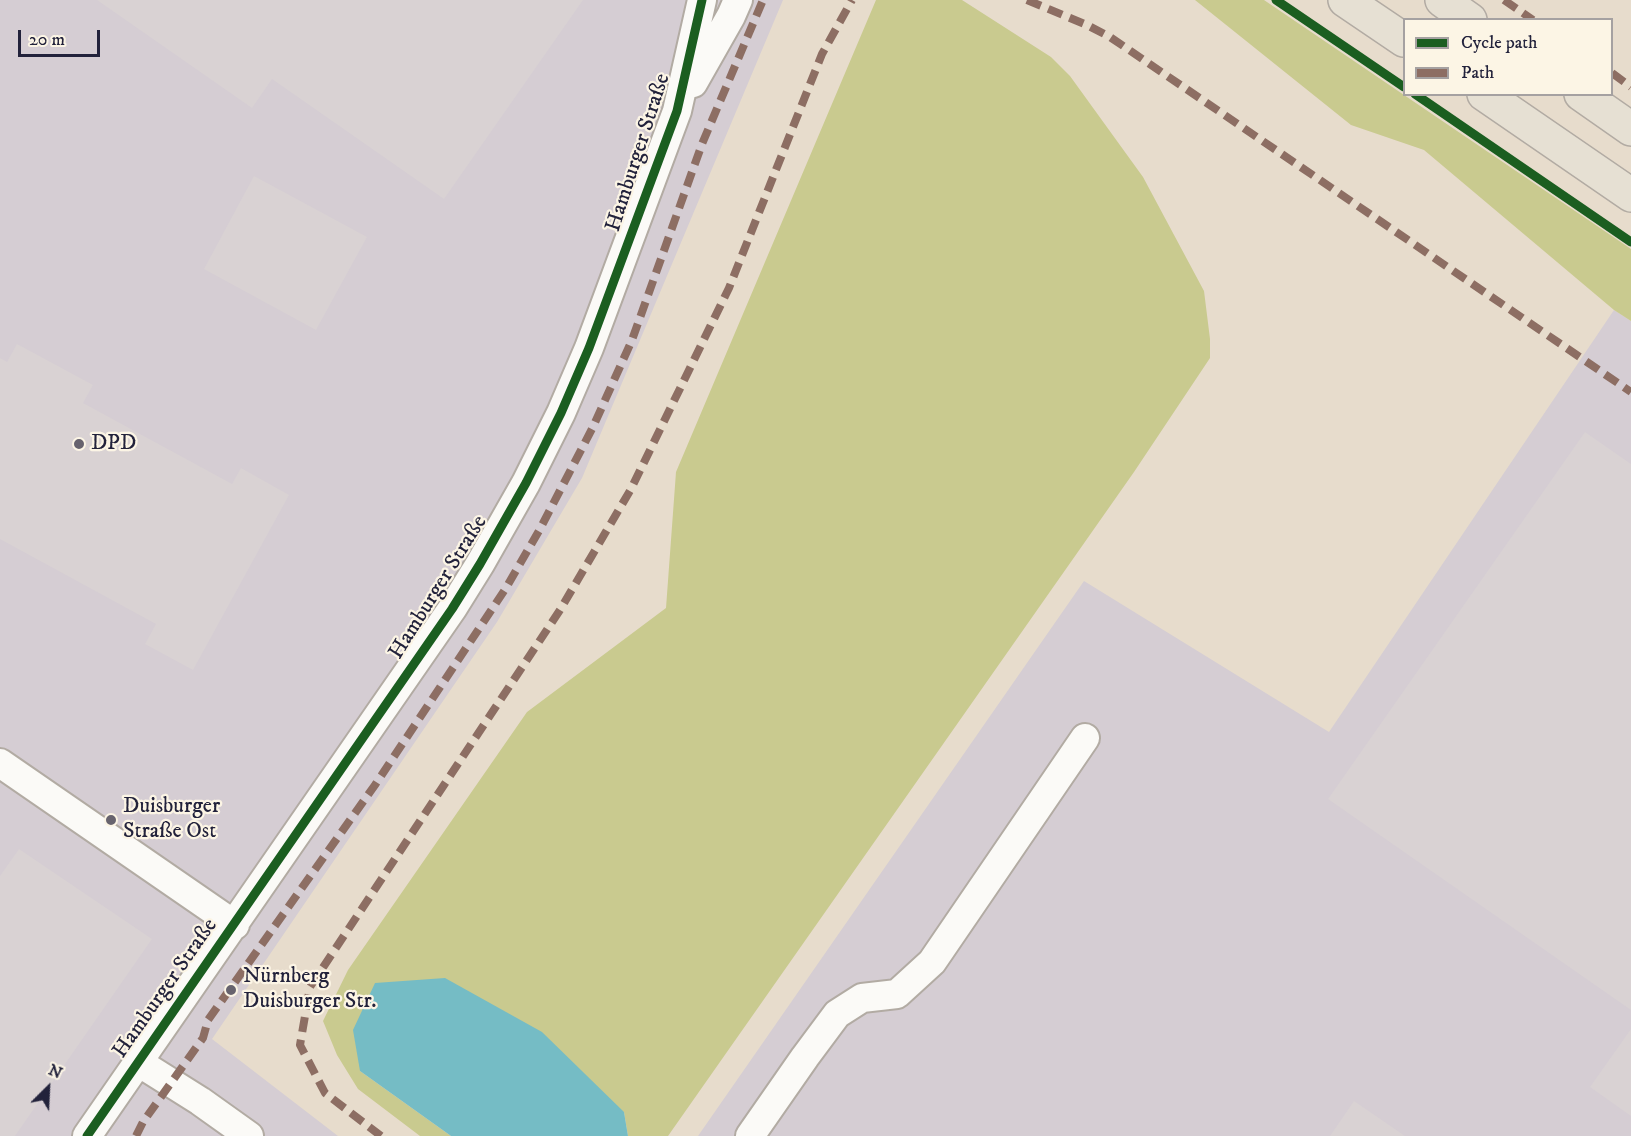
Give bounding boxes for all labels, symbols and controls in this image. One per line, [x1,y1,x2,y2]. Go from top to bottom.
scale bar [21,18,104,56]
legend [1403,18,1613,96]
text: 20 m [29,29,65,51]
text: Cycle path [1461,32,1538,54]
text: Path [1461,62,1494,84]
street label: Hamburger Straße [601,71,677,235]
place label: DPD [91,431,136,457]
marker: DPD [72,437,86,451]
street label: Hamburger Straße [384,511,494,665]
place label: Duisburger Straße Ost [123,794,220,846]
marker: Duisburger Straße Ost [104,813,118,827]
street label: Hamburger Straße [108,914,224,1064]
place label: Nürnberg Duisburger Str. [243,964,377,1016]
marker: Nürnberg Duisburger Str. [224,983,238,997]
north arrow [18,1058,78,1118]
text: N [45,1060,65,1083]

